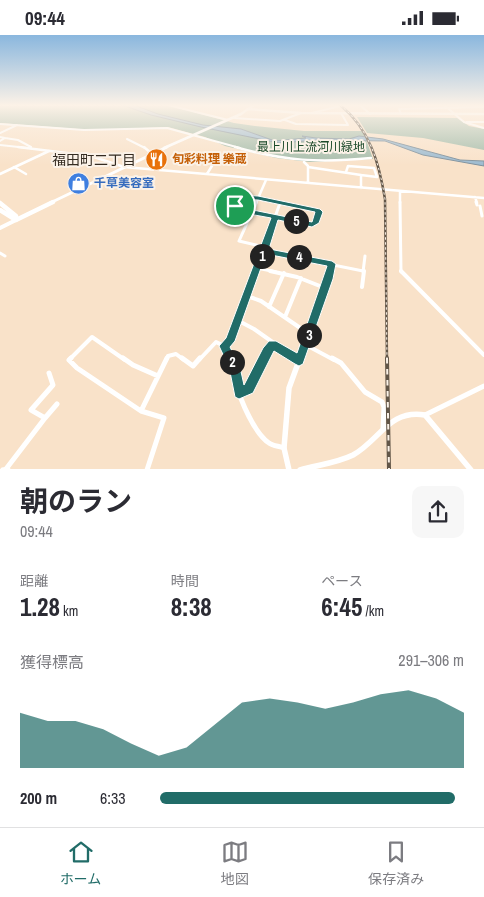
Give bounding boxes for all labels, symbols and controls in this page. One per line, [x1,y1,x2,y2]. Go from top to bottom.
text: 09:44 [25,5,65,31]
park label: 最上川上流河川緑地 [257,139,365,155]
restaurant icon: 旬彩料理 樂蔵 [144,147,168,171]
district label: 福田町二丁目 [52,151,136,169]
place label: 旬彩料理 樂蔵 [172,151,247,167]
shop icon: 千草美容室 [66,171,90,195]
place label: 千草美容室 [94,175,154,191]
pin [214,185,256,227]
icon: arrive [221,192,249,220]
pin: 5 [284,209,308,233]
text: 5 [293,212,300,230]
pin: 1 [250,243,274,269]
pin: 4 [286,245,312,269]
text: 1 [259,247,266,265]
text: 4 [296,248,303,266]
pin: 3 [296,323,322,347]
text: 3 [306,326,313,344]
pin: 2 [220,349,244,375]
text: 2 [229,353,236,371]
text: 朝のラン [20,482,132,520]
button: share [412,486,464,538]
text: 09:44 [20,520,53,542]
text: 距離 [20,572,48,590]
text: 時間 [171,572,199,590]
text: ペース [321,572,363,590]
text: 1.28 [20,590,60,624]
text: 8:38 [171,590,212,624]
text: 6:45 [321,590,362,624]
text: km [60,602,78,620]
text: /km [362,602,384,620]
text: 291–306 m [398,649,464,671]
text: 獲得標高 [20,651,84,673]
text: 200 m [20,787,57,809]
text: 6:33 [100,787,126,809]
tab: ホーム [60,838,101,888]
tab: 地図 [221,838,249,888]
tab: 保存済み [368,838,424,888]

